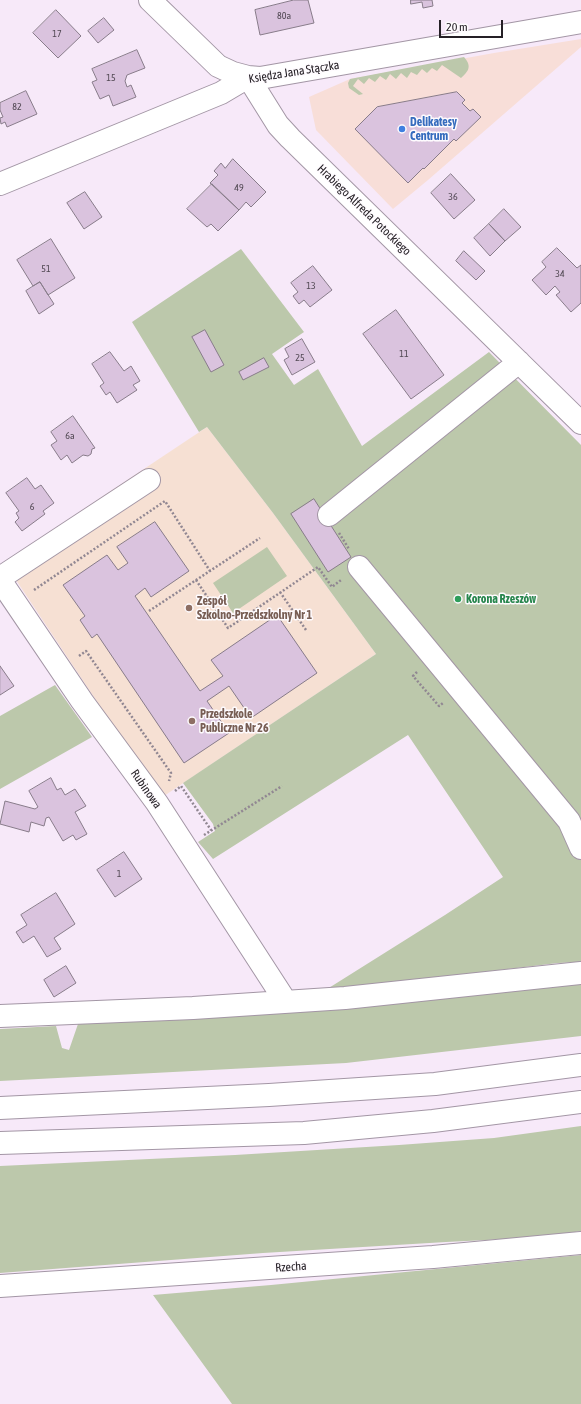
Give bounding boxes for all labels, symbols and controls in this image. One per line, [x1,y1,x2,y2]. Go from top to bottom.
house number: 80a [277,10,291,22]
scale bar [441,12,505,38]
text: 20 m [446,20,468,34]
house number: 17 [52,28,62,40]
street label: Księdza Jana Stączka [248,58,340,86]
house number: 15 [106,72,116,84]
house number: 82 [12,101,22,113]
place label: Delikatesy Centrum [410,115,457,143]
marker: Delikatesy Centrum [397,124,407,134]
street label: Hrabiego Alfreda Potockiego [314,162,414,258]
house number: 49 [234,182,244,194]
house number: 36 [448,191,458,203]
house number: 51 [41,263,51,275]
house number: 34 [555,268,565,280]
house number: 13 [306,280,316,292]
house number: 11 [399,348,409,360]
house number: 25 [295,352,305,364]
house number: 6a [65,430,75,442]
house number: 6 [30,501,34,513]
place label: Korona Rzeszów [466,592,536,606]
place label: Zespół Szkolno-Przedszkolny Nr 1 [197,594,312,622]
marker: Korona Rzeszów [453,594,463,604]
marker: Zespół Szkolno-Przedszkolny Nr 1 [184,603,194,613]
place label: Przedszkole Publiczne Nr 26 [200,707,269,735]
marker: Przedszkole Publiczne Nr 26 [187,716,197,726]
street label: Rubinowa [127,767,165,811]
house number: 1 [117,868,121,880]
street label: Rzecha [275,1259,307,1275]

